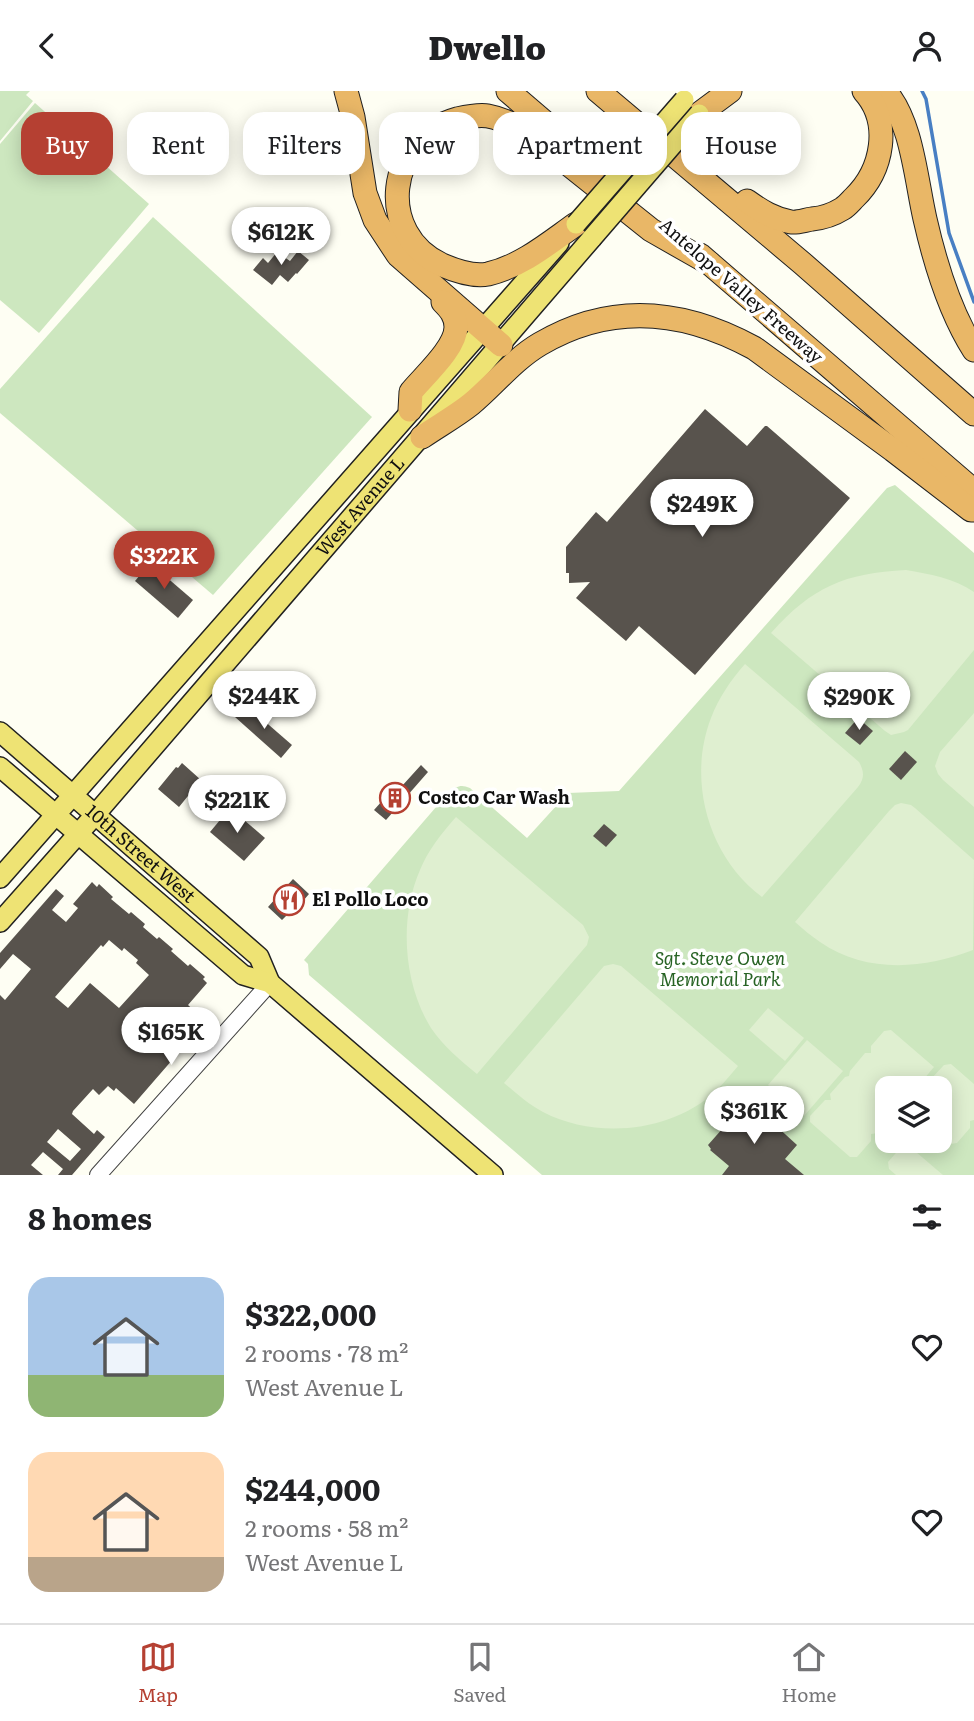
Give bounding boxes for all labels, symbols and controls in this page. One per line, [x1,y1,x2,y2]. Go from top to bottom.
text: Dwello [428,22,546,70]
icon: back [28,27,66,65]
icon: person [908,27,946,65]
chip: Buy [21,112,113,175]
chip: Rent [127,112,229,175]
chip: Filters [243,112,365,175]
chip: New [379,112,479,175]
chip: Apartment [493,112,667,175]
chip: House [681,112,801,175]
pin: $612K [232,207,330,267]
street label: Antelope Valley Freeway [654,211,830,369]
text: $612K [247,213,315,247]
street label: West Avenue L [309,450,410,562]
pin: $249K [653,479,751,539]
text: $249K [666,485,738,519]
pin: $322K [115,531,213,591]
text: $322K [130,537,198,571]
pin: $244K [215,671,313,731]
pin: $290K [810,673,908,732]
text: $244K [228,677,300,711]
text: $290K [823,678,895,712]
pin: $221K [188,775,286,835]
text: $221K [204,781,270,815]
building icon: Costco Car Wash [378,781,412,815]
place label: Costco Car Wash [418,783,570,810]
street label: 10th Street West [80,797,203,909]
restaurant icon: El Pollo Loco [272,883,306,917]
place label: El Pollo Loco [312,885,428,912]
park label: Sgt. Steve Owen Memorial Park [655,944,785,992]
pin: $165K [122,1007,220,1067]
text: $165K [137,1013,205,1047]
map controls [875,1076,952,1153]
button: layers [875,1076,952,1153]
pin: $361K [705,1087,803,1146]
text: $361K [720,1092,788,1126]
text: 8 homes [28,1195,152,1239]
icon: filters [908,1198,946,1236]
text: $322,000 [245,1291,377,1335]
icon: home [84,1305,168,1389]
icon: heart [908,1328,946,1366]
text: 2 rooms · 78 m² [245,1335,408,1369]
text: West Avenue L [245,1369,404,1403]
text: $244,000 [245,1466,380,1510]
icon: home [84,1480,168,1564]
icon: heart [908,1503,946,1541]
text: 2 rooms · 58 m² [245,1510,408,1544]
text: West Avenue L [245,1544,404,1578]
tab: Map [138,1638,178,1708]
tab: Saved [453,1638,506,1708]
tab: Home [782,1638,836,1708]

